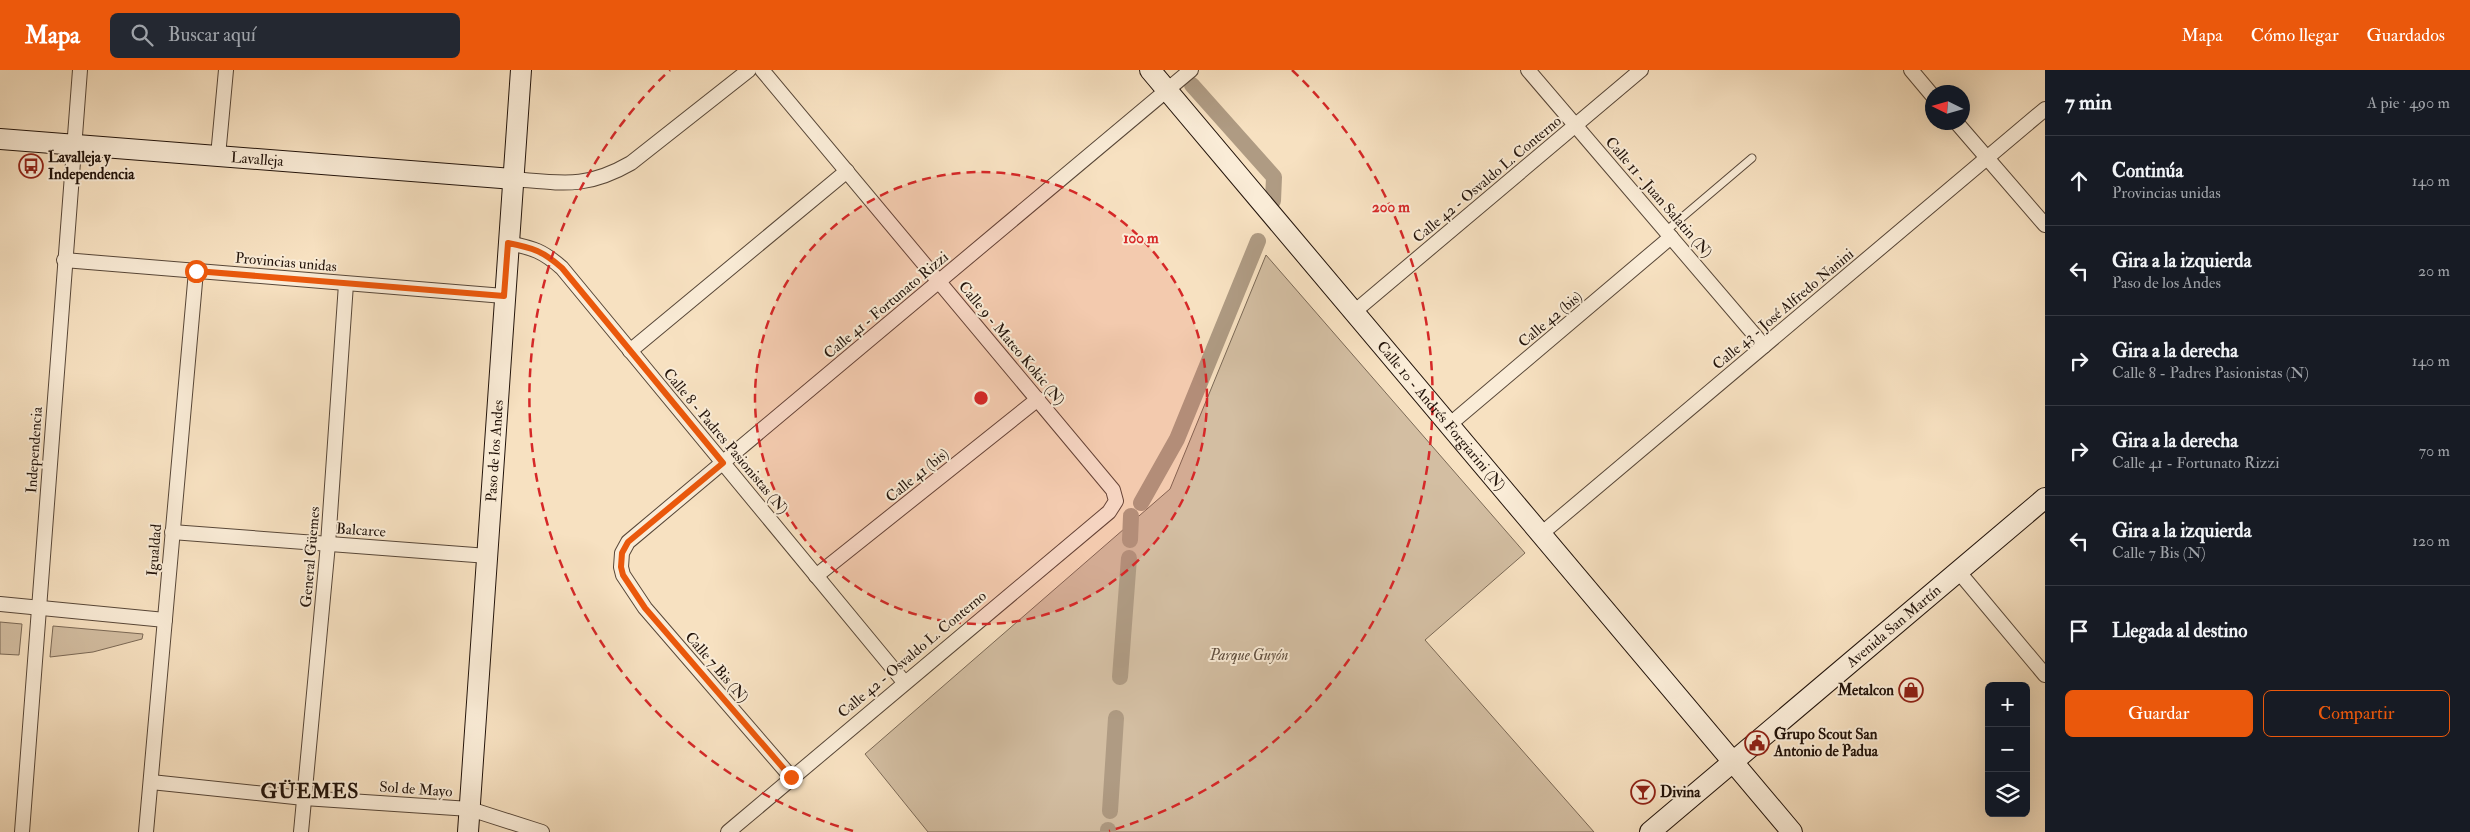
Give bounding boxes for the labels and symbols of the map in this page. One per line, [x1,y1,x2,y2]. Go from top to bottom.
north arrow [1925,85,1970,130]
street label: Calle 42 - Osvaldo L. Conterno [1409,112,1566,247]
street label: Calle 11 - Juan Salatin (N) [1600,133,1716,262]
place label: Lavalleja y Independencia [48,148,135,185]
street label: Lavalleja [230,148,285,171]
bus stop icon: Lavalleja y Independencia [18,153,44,179]
text: 200 m [1372,198,1410,217]
text: 100 m [1123,229,1159,248]
street label: Calle 43 - José Alfredo Nanini [1709,245,1859,375]
street label: Calle 41 - Fortunato Rizzi [820,248,953,363]
street label: Provincias unidas [234,249,338,276]
route start [185,260,208,283]
street label: Calle 9 - Mateo Kokic (N) [954,278,1069,409]
street label: Calle 42 (bis) [1514,287,1586,352]
street label: Calle 10 - Andrés Forgiarini (N) [1372,337,1509,495]
street label: Calle 8 - Padres Pasionistas (N) [659,365,792,518]
centre of rings [972,389,990,407]
street label: Paso de los Andes [482,399,508,503]
street label: Independencia [22,405,48,494]
street label: Calle 41 (bis) [882,444,953,507]
street label: General Güemes [297,506,324,608]
street label: Balcarce [335,519,386,542]
street label: Igualdad [143,523,166,577]
street label: Avenida San Martín [1842,581,1945,673]
street label: Calle 42 - Osvaldo L. Conterno [834,587,991,722]
street label: Calle 7 Bis (N) [681,628,753,707]
park label: Parque Guyón [1209,646,1288,665]
shop icon: Metalcon [1898,677,1924,703]
place label: Metalcon [1837,681,1894,700]
place label: Grupo Scout San Antonio de Padua [1773,725,1879,761]
public building icon: Grupo Scout San Antonio de Padua [1744,730,1770,756]
route end [780,766,803,789]
street label: Sol de Mayo [379,777,453,802]
district label: GÜEMES [261,779,359,804]
bar icon: Divina [1630,779,1656,805]
place label: Divina [1660,783,1701,802]

